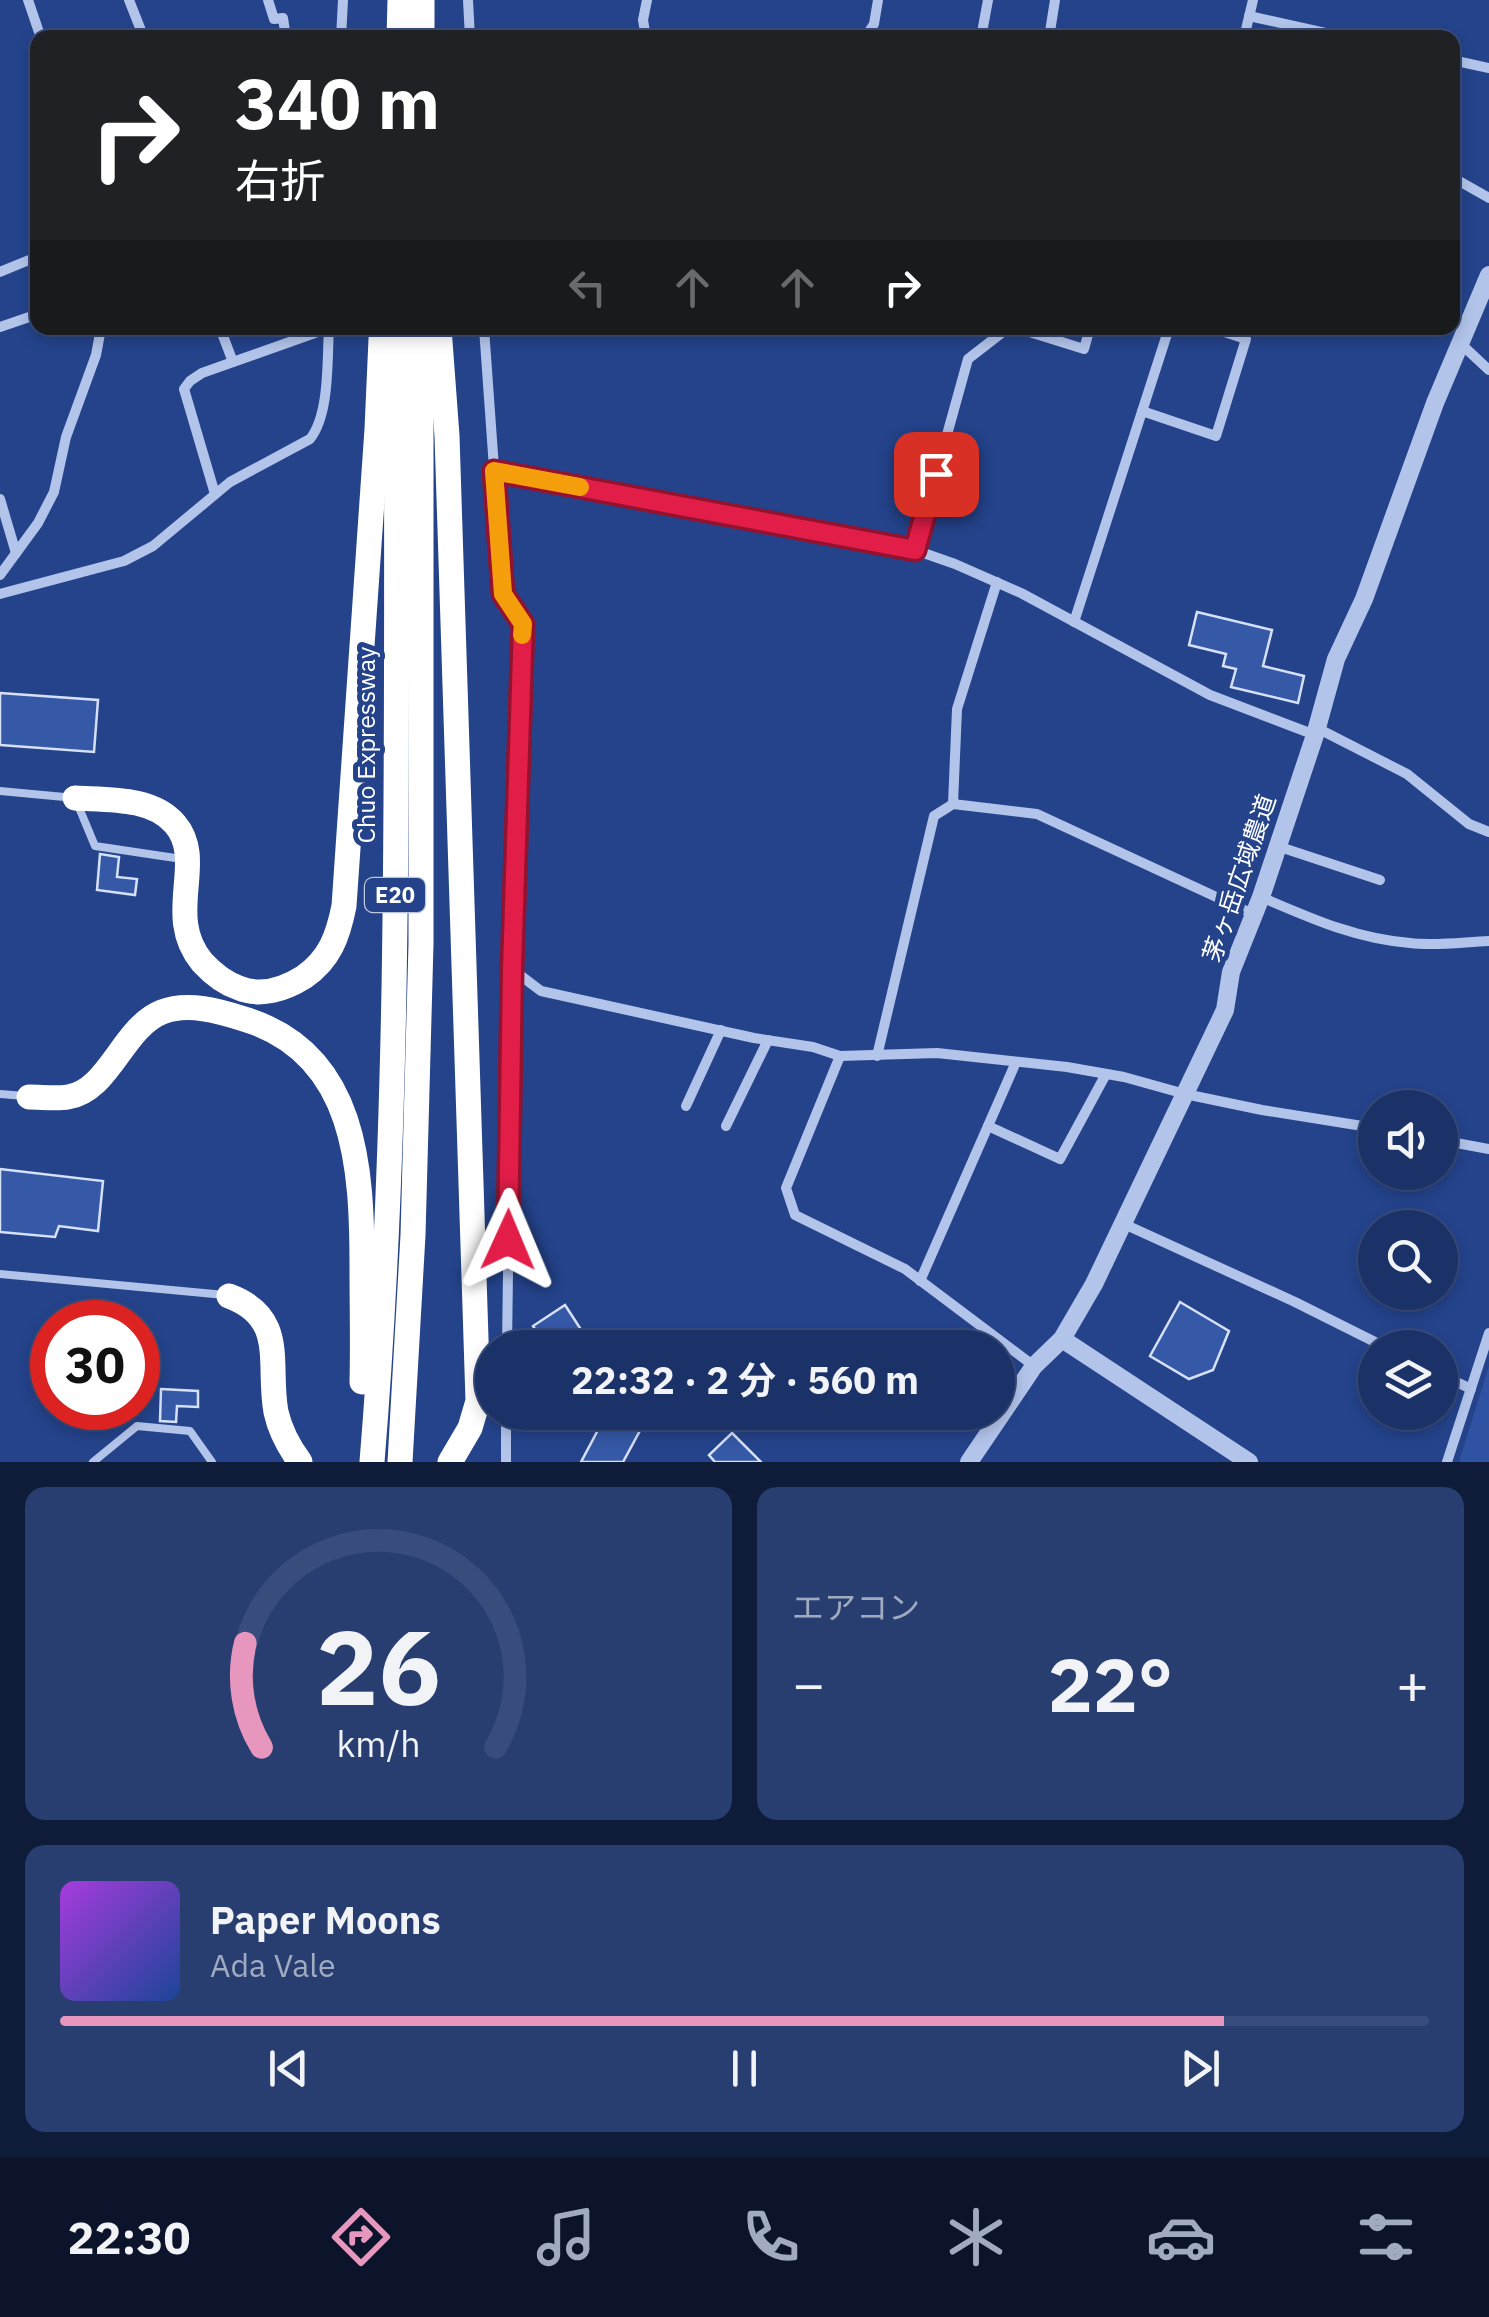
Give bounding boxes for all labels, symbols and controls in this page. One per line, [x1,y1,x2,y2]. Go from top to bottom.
text: 340 m [235,57,440,148]
icon: right [70,70,200,200]
text: 右折 [235,151,325,209]
icon: left [560,260,615,315]
icon: ahead [665,260,720,315]
icon: ahead [770,260,825,315]
icon: right [875,260,930,315]
pin [894,432,979,517]
icon: arrive [909,447,964,502]
street label: Chuo Expressway [349,646,382,844]
street label: 茅ヶ岳広域農道 [1194,790,1283,966]
road number: E20 [365,878,425,912]
map controls [1358,1090,1458,1430]
button: sound [1358,1090,1458,1190]
position arrow [456,1188,560,1292]
button: search [1358,1210,1458,1310]
speed limit sign: 30 [30,1300,160,1430]
button: layers [1358,1330,1458,1430]
text: 22:32 · 2 分 · 560 m [571,1355,919,1404]
text: エアコン [792,1586,920,1628]
text: 26 [316,1598,441,1734]
text: 22° [1048,1635,1173,1733]
text: − [792,1648,825,1719]
text: + [1396,1648,1429,1719]
text: km/h [336,1720,421,1767]
text: Paper Moons [210,1895,441,1944]
text: Ada Vale [210,1944,336,1986]
icon: previous [261,2041,316,2096]
icon: pause [717,2041,772,2096]
icon: next [1173,2041,1228,2096]
icon: directions [326,2202,396,2272]
icon: music [531,2202,601,2272]
icon: phone [736,2202,806,2272]
icon: climate [941,2202,1011,2272]
icon: car [1146,2202,1216,2272]
icon: filters [1351,2202,1421,2272]
text: 22:30 [68,2208,190,2266]

